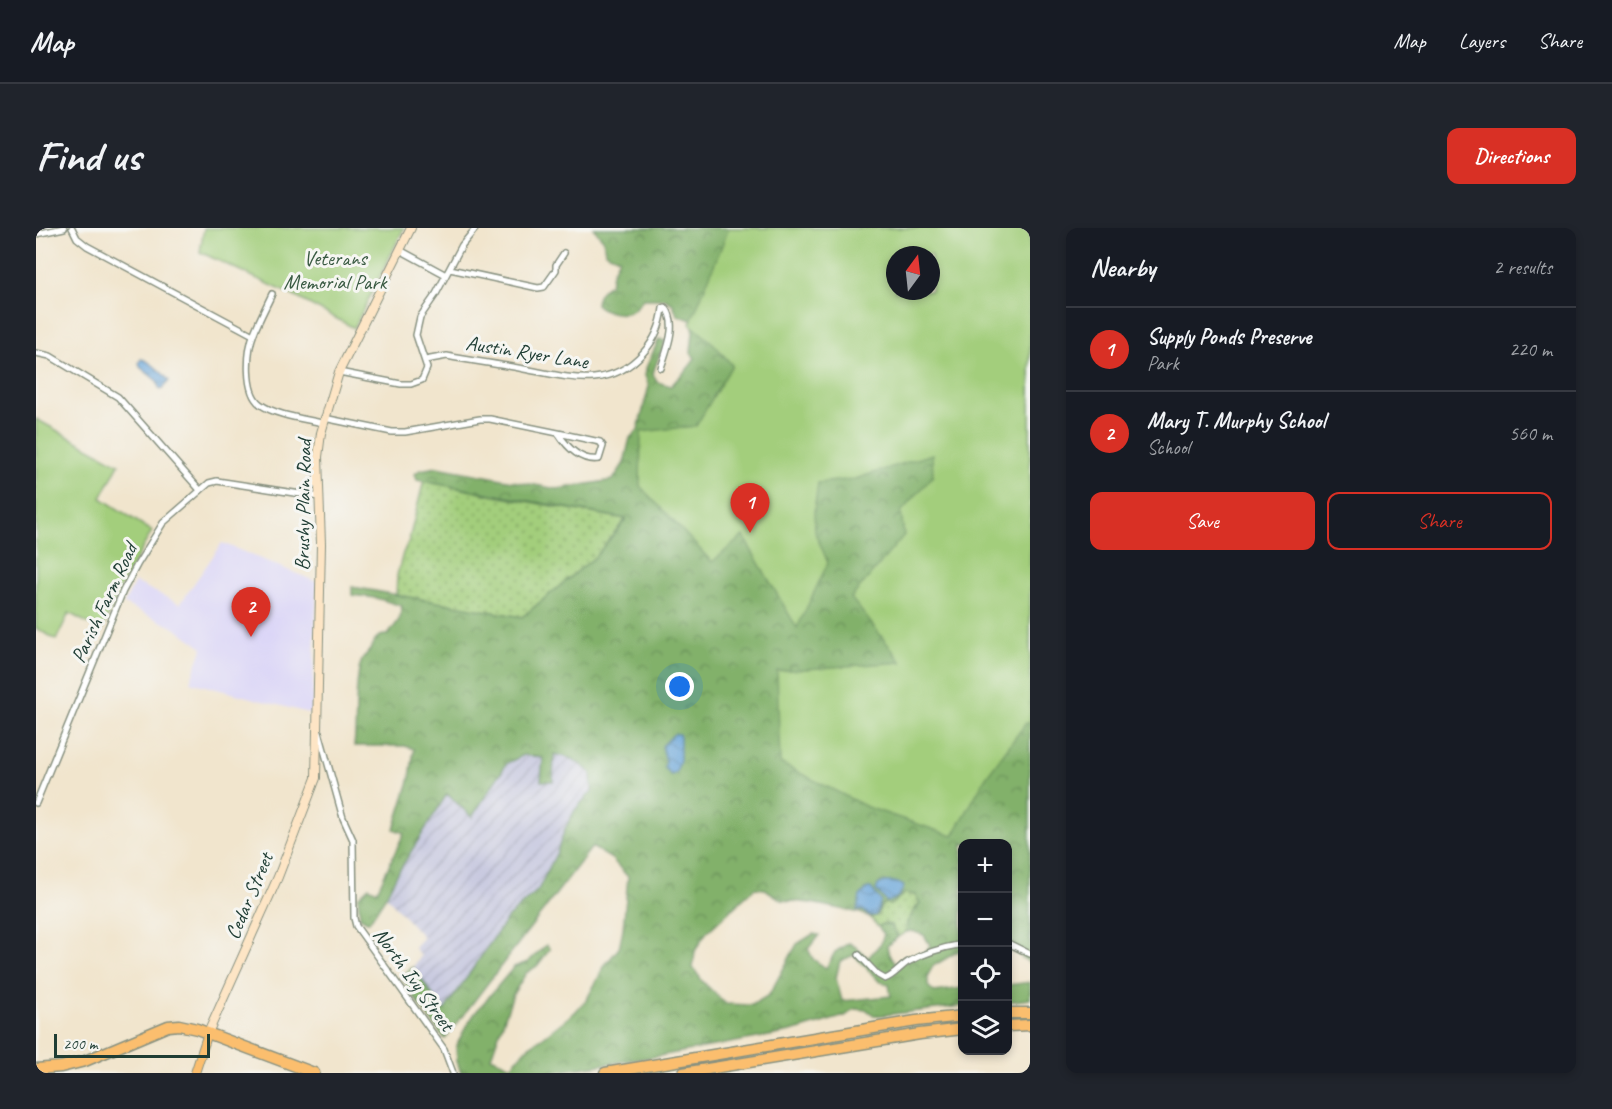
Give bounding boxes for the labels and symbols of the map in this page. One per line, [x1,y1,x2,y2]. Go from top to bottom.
park label: Veterans Memorial Park [284,245,388,295]
north arrow [886,246,940,300]
street label: Austin Ryer Lane [464,330,591,375]
street label: Brushy Plain Road [289,435,317,571]
pin: 1 [730,484,770,533]
street label: Parish Farm Road [65,537,144,667]
pin: 2 [232,588,270,637]
your location [665,672,694,701]
street label: Cedar Street [219,847,280,943]
street label: North Ivy Street [368,922,461,1037]
scale bar [54,1031,210,1058]

